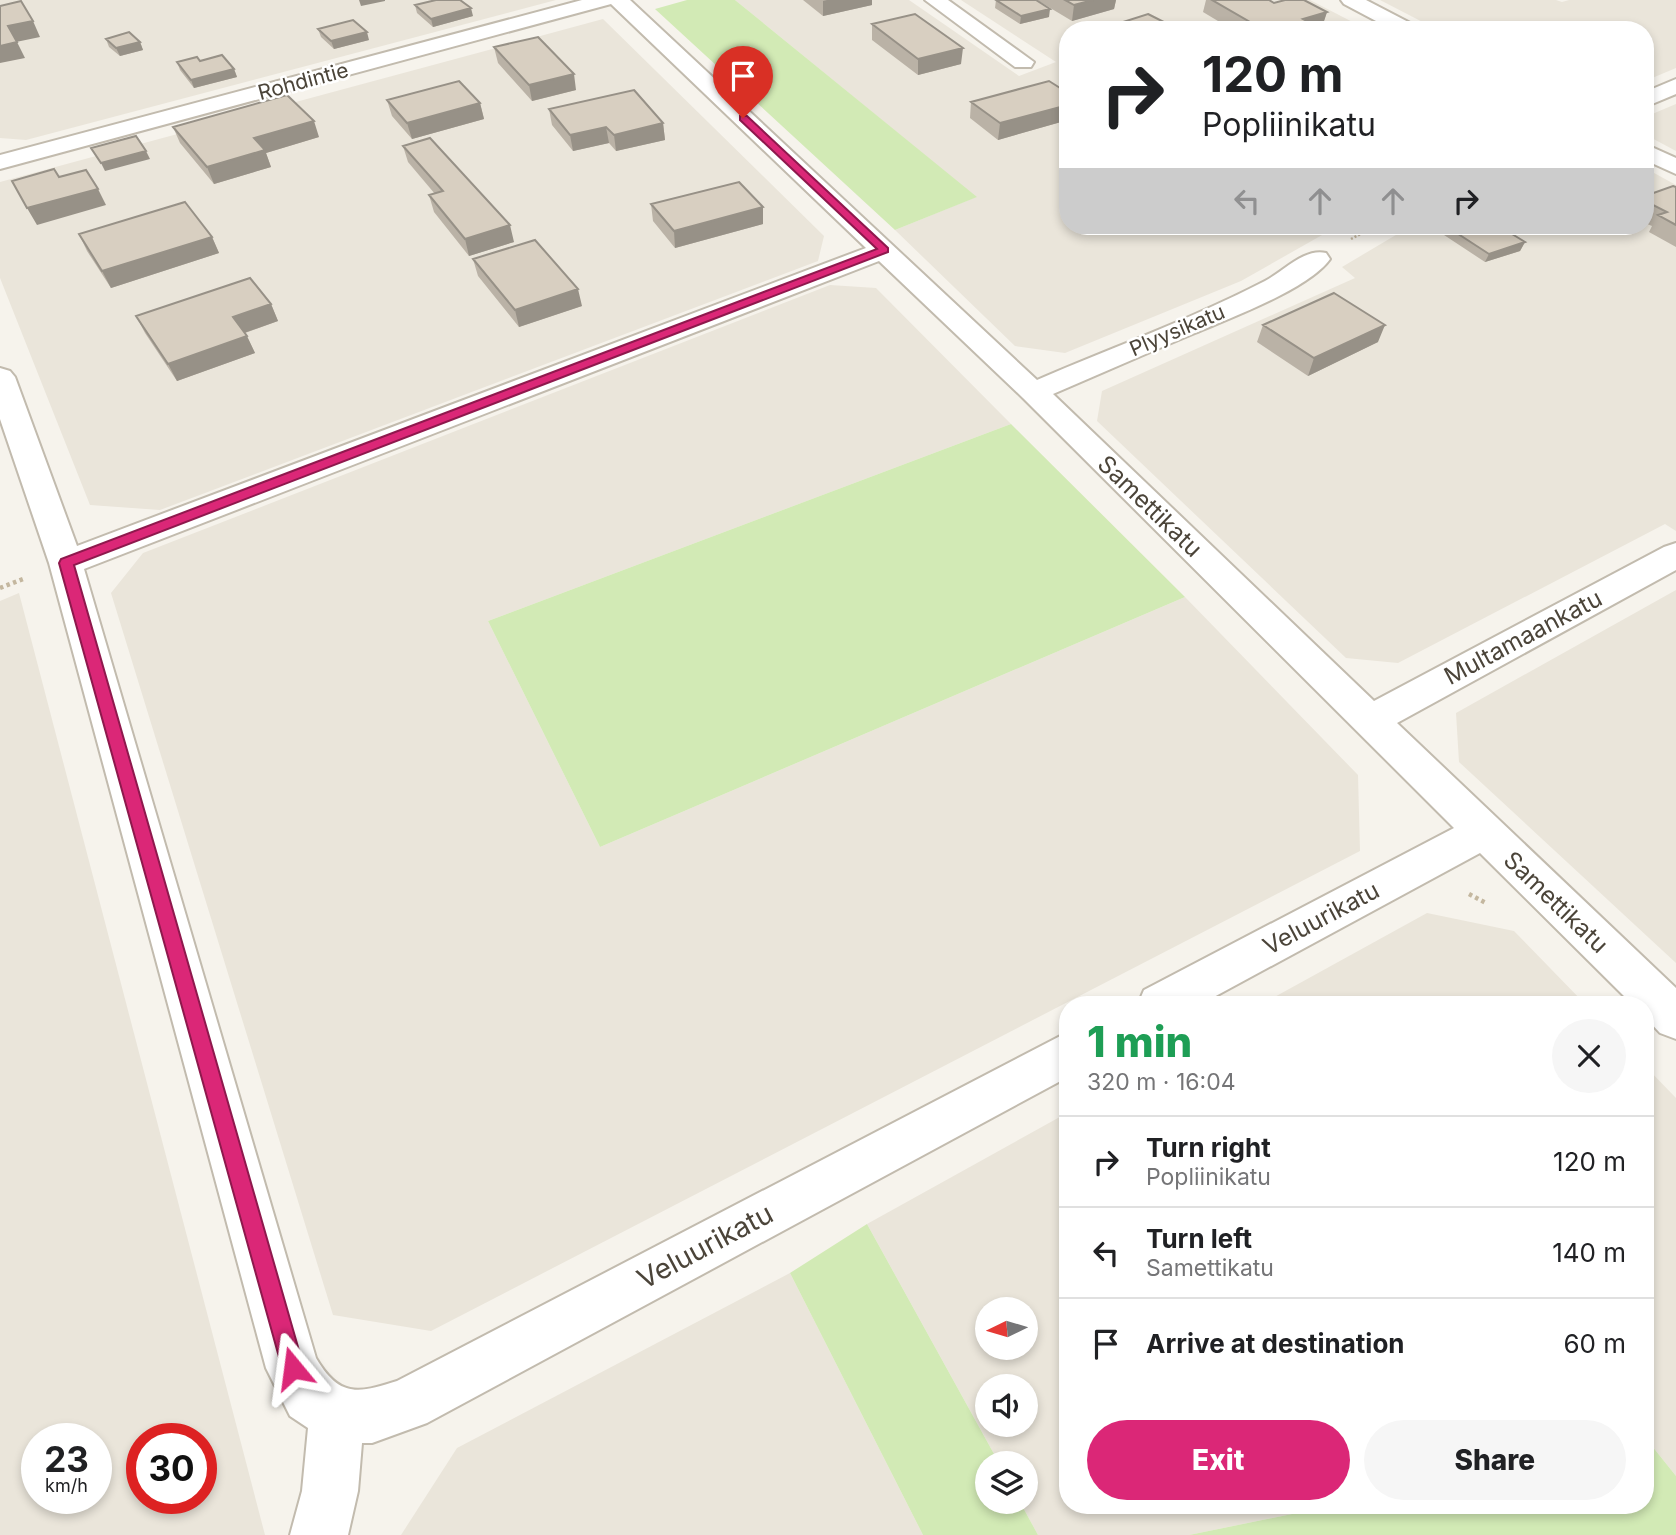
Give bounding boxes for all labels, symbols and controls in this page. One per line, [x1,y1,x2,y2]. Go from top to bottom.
text: 120 m [1202,45,1343,104]
pin [713,46,773,118]
icon: right [1087,49,1178,140]
street label: Rohdintie [255,57,351,105]
icon: arrive [724,57,762,95]
text: Popliinikatu [1202,105,1376,144]
icon: left [1228,182,1266,220]
icon: ahead [1301,182,1339,220]
icon: ahead [1374,182,1412,220]
icon: right [1447,182,1485,220]
street label: Plyysikatu [1126,299,1228,361]
street label: Samettikatu [1092,449,1208,563]
street label: Multamaankatu [1439,583,1607,691]
street label: Samettikatu [1498,845,1614,959]
street label: Veluurikatu [1258,875,1384,961]
text: 1 min [1087,1016,1192,1067]
button: close [1552,1019,1626,1093]
text: 320 m · 16:04 [1087,1068,1236,1096]
text: Turn right [1146,1132,1271,1163]
icon: right [1087,1143,1125,1181]
text: 120 m [1553,1146,1626,1177]
text: Popliinikatu [1146,1163,1271,1191]
street label: Veluurikatu [631,1196,779,1296]
text: Turn left [1146,1223,1252,1254]
icon: left [1087,1234,1125,1272]
text: 140 m [1552,1237,1626,1268]
text: Samettikatu [1146,1254,1274,1282]
north arrow [975,1297,1038,1360]
map controls [975,1297,1038,1514]
icon: arrive [1087,1325,1125,1363]
text: Arrive at destination [1146,1328,1405,1359]
text: 60 m [1563,1328,1626,1359]
position arrow [256,1331,330,1405]
button: sound [975,1374,1038,1437]
button: Exit [1087,1420,1350,1500]
button: Share [1364,1420,1626,1500]
speed limit sign: 30 [126,1423,217,1514]
text: 23 [44,1438,89,1480]
button: layers [975,1451,1038,1514]
text: km/h [45,1475,88,1496]

